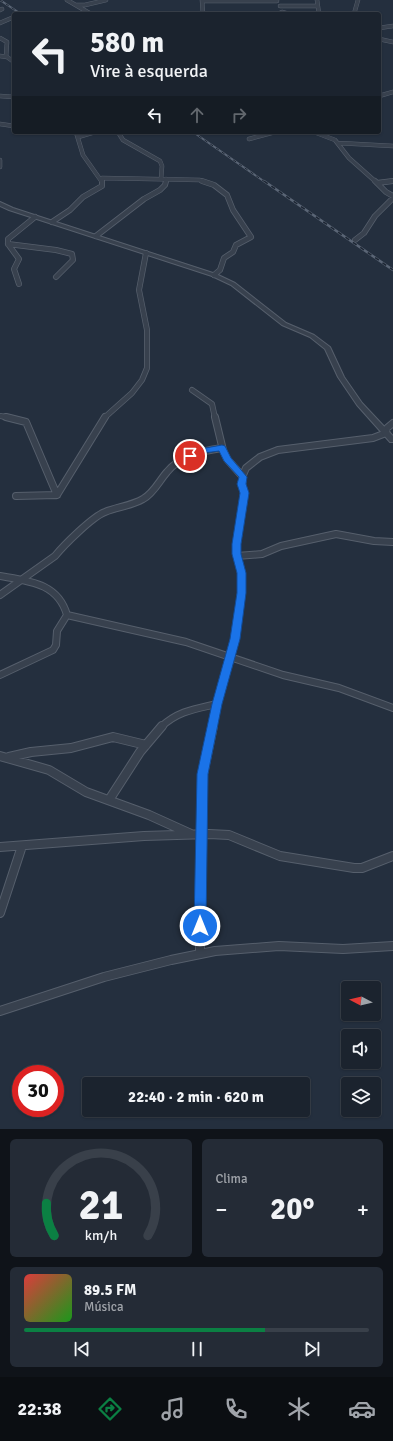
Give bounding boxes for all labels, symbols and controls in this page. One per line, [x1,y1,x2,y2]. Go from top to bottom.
text: 580 m [90,26,164,60]
icon: left [24,28,76,80]
text: Vire à esquerda [90,60,208,82]
icon: left [144,104,166,126]
icon: ahead [186,104,208,126]
icon: right [228,104,250,126]
pin [173,439,207,473]
icon: arrive [179,445,201,467]
position arrow [179,905,221,947]
north arrow [341,981,381,1021]
map controls [341,981,381,1117]
button: sound [341,1029,381,1069]
speed limit sign: 30 [12,1065,64,1117]
button: layers [341,1077,381,1117]
text: 22:40 · 2 min · 620 m [128,1088,264,1106]
text: Clima [216,1171,248,1187]
text: 21 [78,1180,123,1231]
text: 20° [270,1191,314,1228]
text: − [216,1196,227,1223]
text: + [357,1196,369,1223]
text: km/h [85,1227,117,1244]
text: 89.5 FM [84,1281,136,1299]
text: Música [84,1299,124,1315]
icon: previous [71,1338,93,1360]
icon: pause [186,1338,208,1360]
icon: next [301,1338,323,1360]
icon: directions [96,1395,124,1423]
icon: music [159,1395,187,1423]
icon: phone [222,1395,250,1423]
icon: climate [285,1395,313,1423]
icon: car [348,1395,376,1423]
text: 22:38 [17,1398,62,1420]

